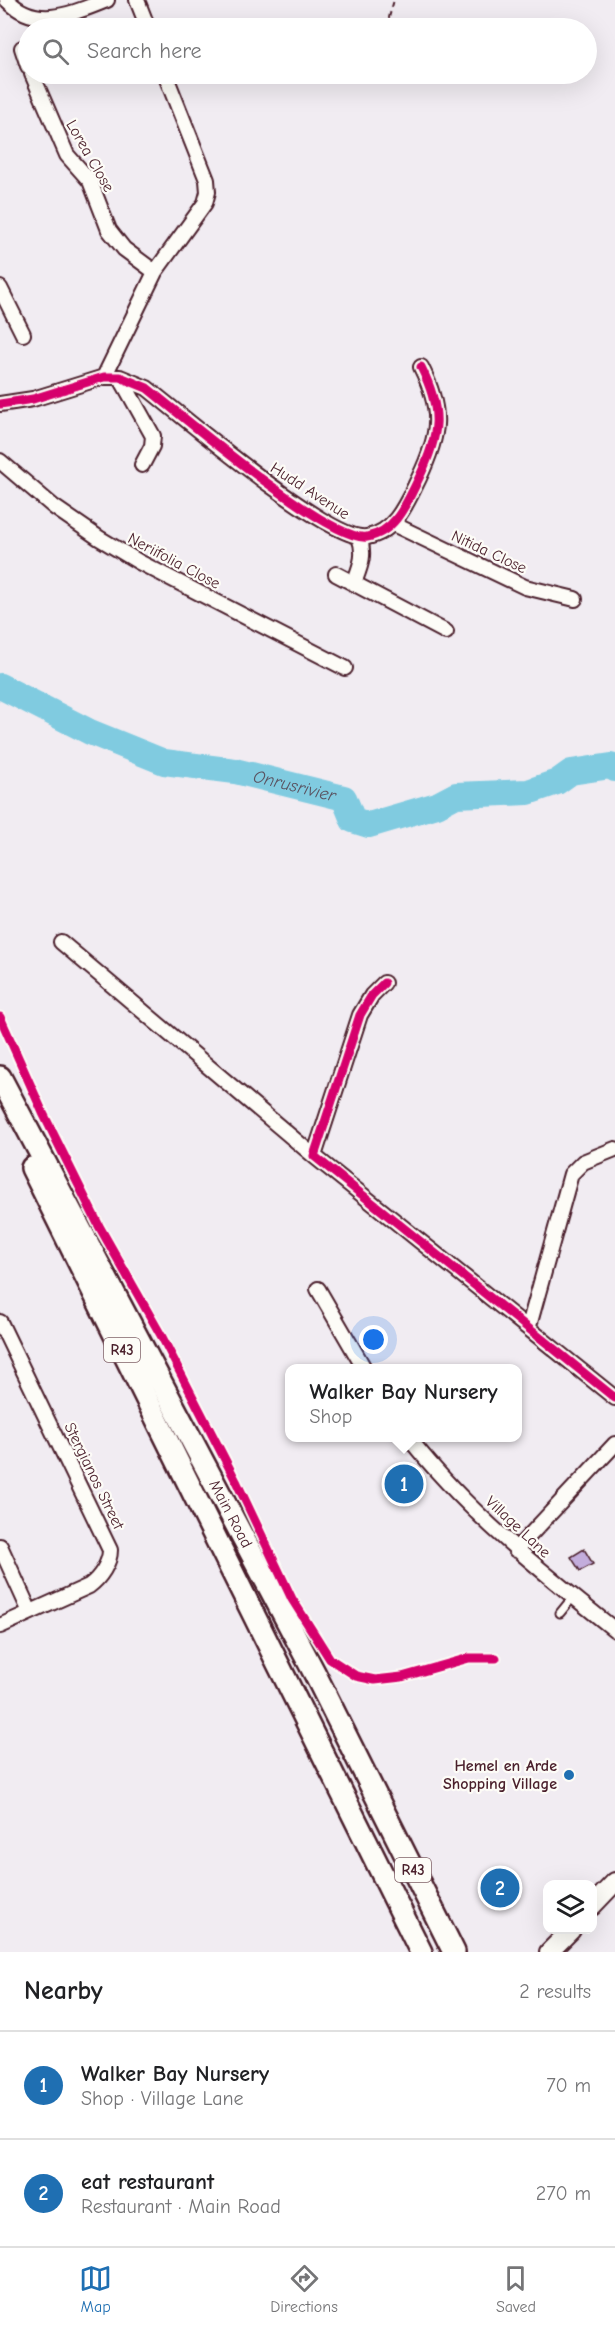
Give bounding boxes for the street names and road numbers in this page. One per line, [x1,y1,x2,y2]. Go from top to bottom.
street label: Lorea Close [62,117,118,195]
street label: Hudd Avenue [267,459,353,523]
street label: Nitida Close [449,527,529,577]
street label: Neriifolia Close [125,529,223,593]
road number: R43 [104,1338,140,1362]
street label: Stergianos Street [60,1420,128,1533]
street label: Main Road [205,1477,256,1551]
street label: Village Lane [482,1492,554,1562]
road number: R43 [395,1858,431,1882]

